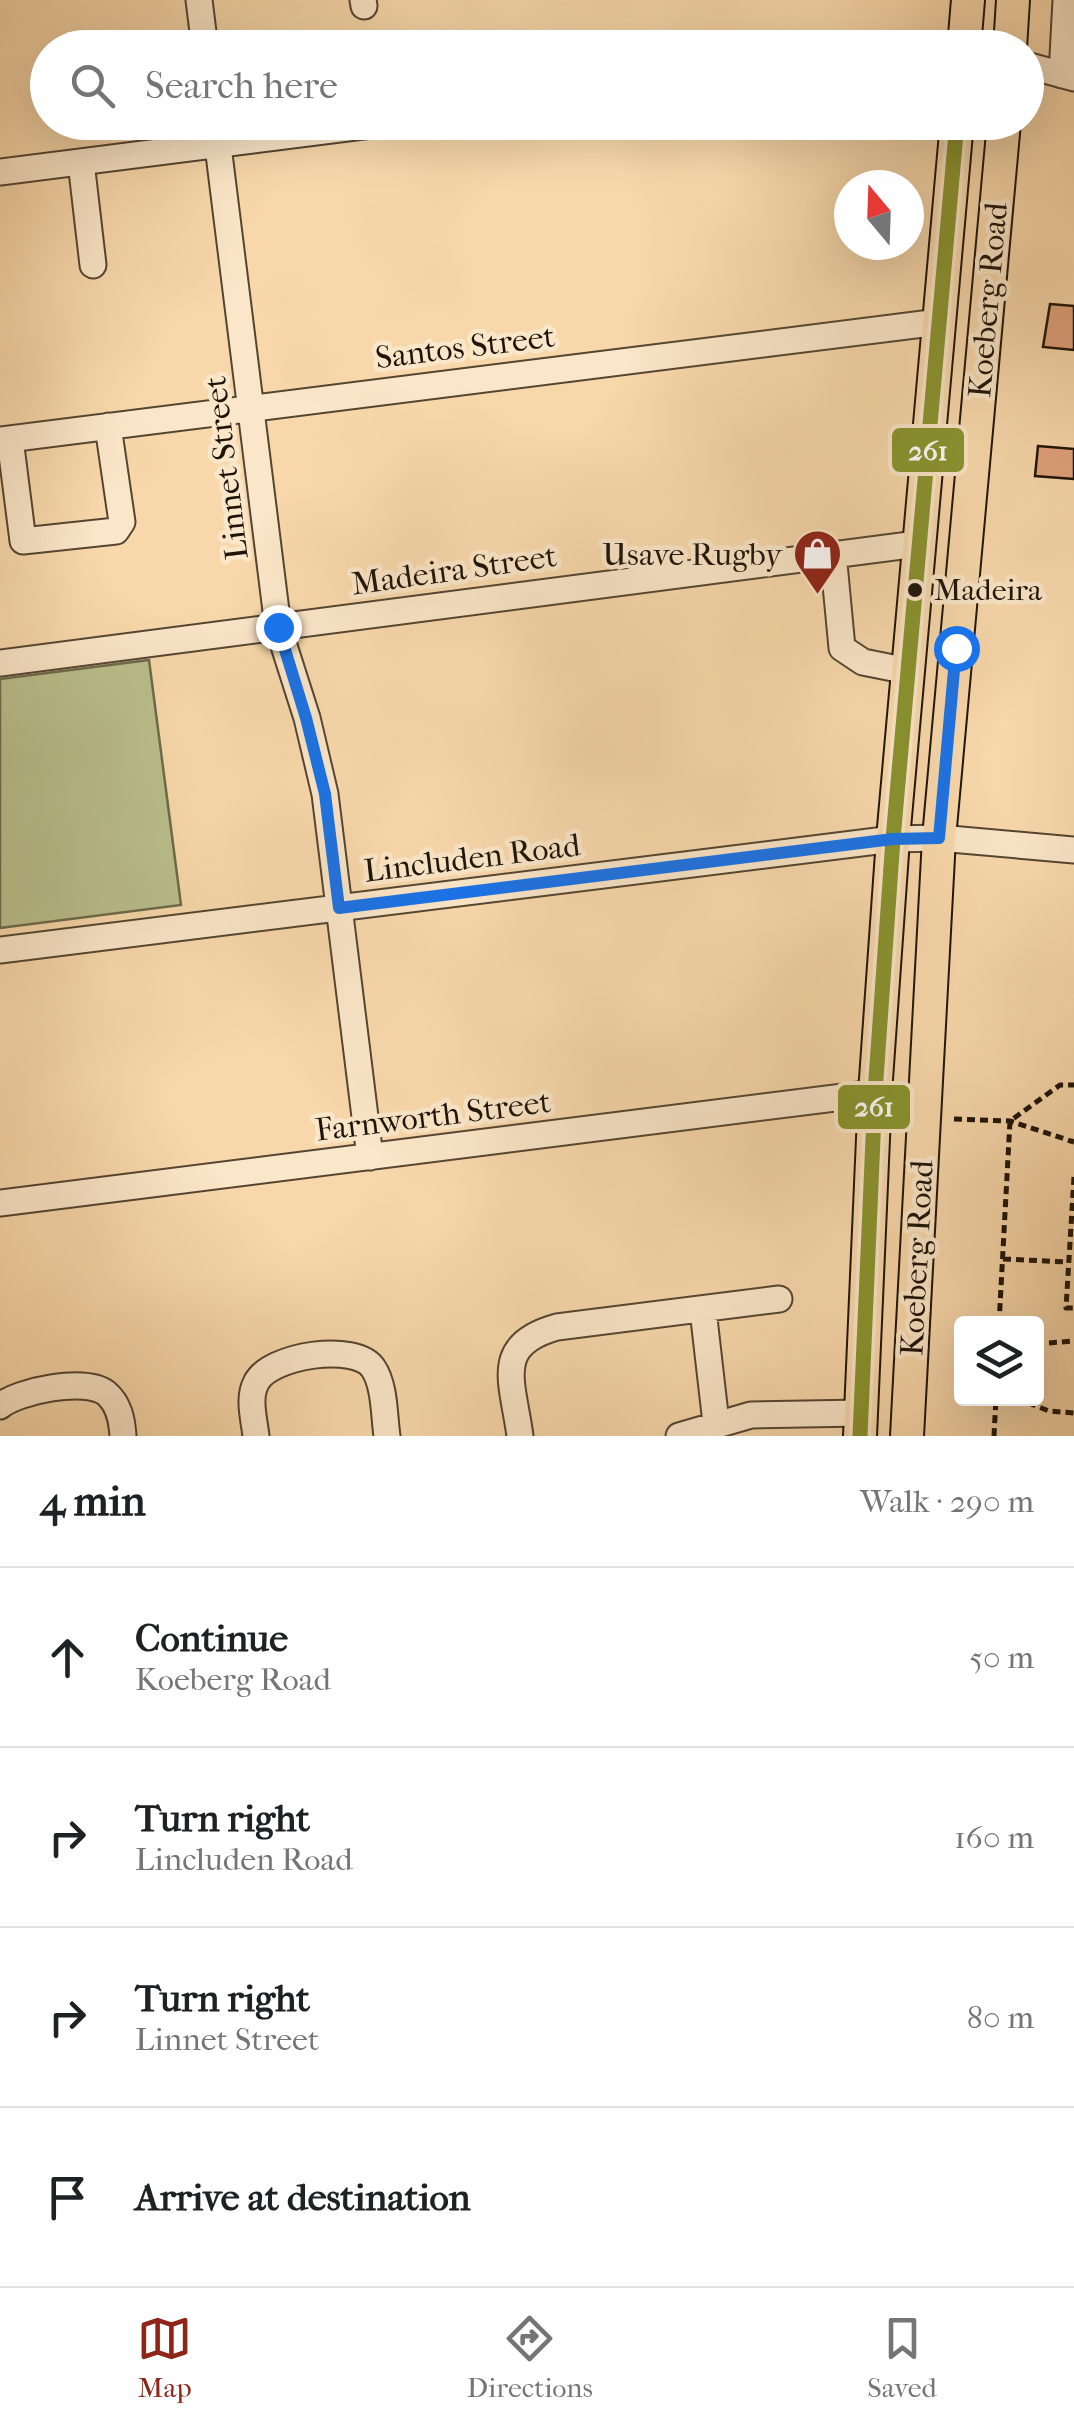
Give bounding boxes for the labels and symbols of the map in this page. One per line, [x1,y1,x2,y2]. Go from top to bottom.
north arrow [834,170,924,260]
street label: Koeberg Road [961,200,1015,399]
street label: Santos Street [373,318,557,376]
street label: Linnet Street [196,374,256,562]
line badge: 261 [890,426,966,474]
text: 261 [908,434,948,467]
shop icon: Usave Rugby [791,528,843,596]
place label: Usave Rugby [602,536,783,573]
street label: Madeira Street [349,537,559,603]
place label: Madeira [934,573,1043,608]
marker: Madeira [905,580,925,600]
route end [256,605,302,651]
route start [934,626,980,672]
street label: Lincluden Road [362,826,583,890]
street label: Farnworth Street [313,1083,553,1149]
line badge: 261 [836,1083,912,1131]
text: 261 [854,1090,894,1123]
street label: Koeberg Road [893,1159,941,1357]

